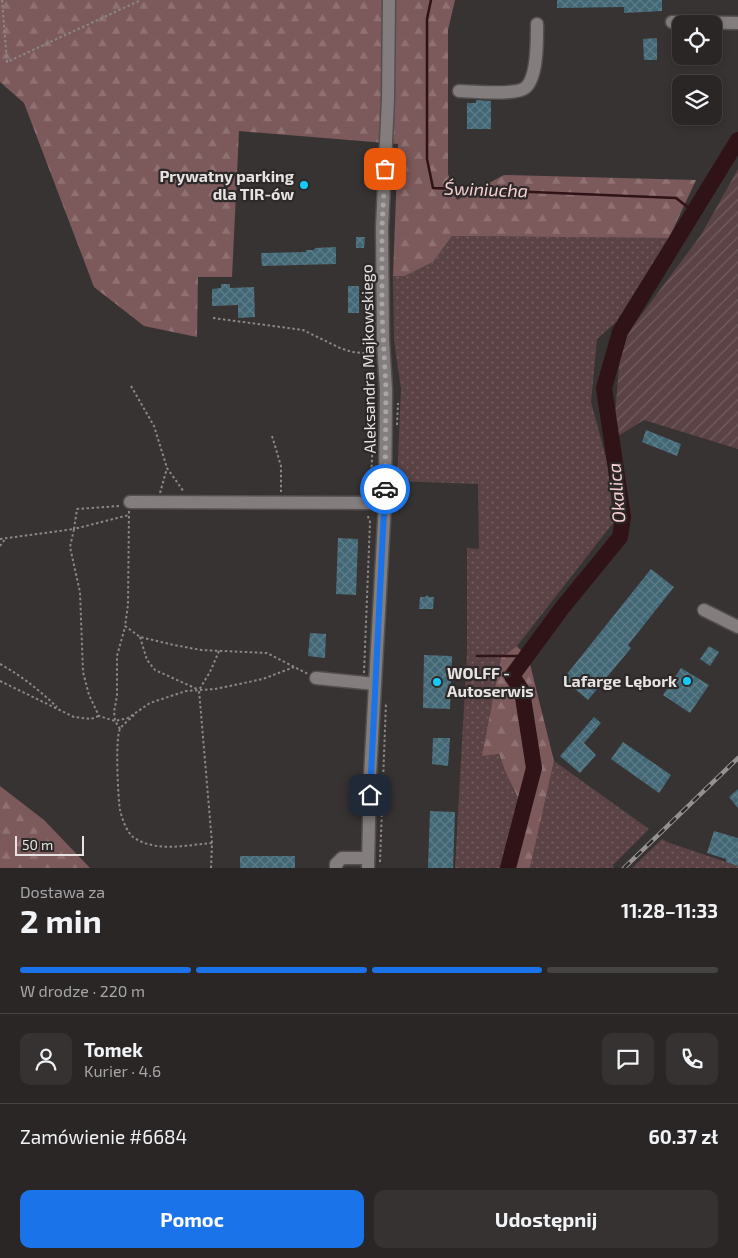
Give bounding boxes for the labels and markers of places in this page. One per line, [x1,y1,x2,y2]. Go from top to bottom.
pin [364,148,406,190]
place label: Prywatny parking dla TIR-ów [159,166,295,203]
marker: Prywatny parking dla TIR-ów [298,179,310,191]
place label: WOLFF - Autoserwis [447,663,534,700]
place label: Lafarge Lębork [563,671,677,690]
marker: Lafarge Lębork [681,675,693,687]
marker: WOLFF - Autoserwis [431,676,443,688]
pin [349,774,391,816]

